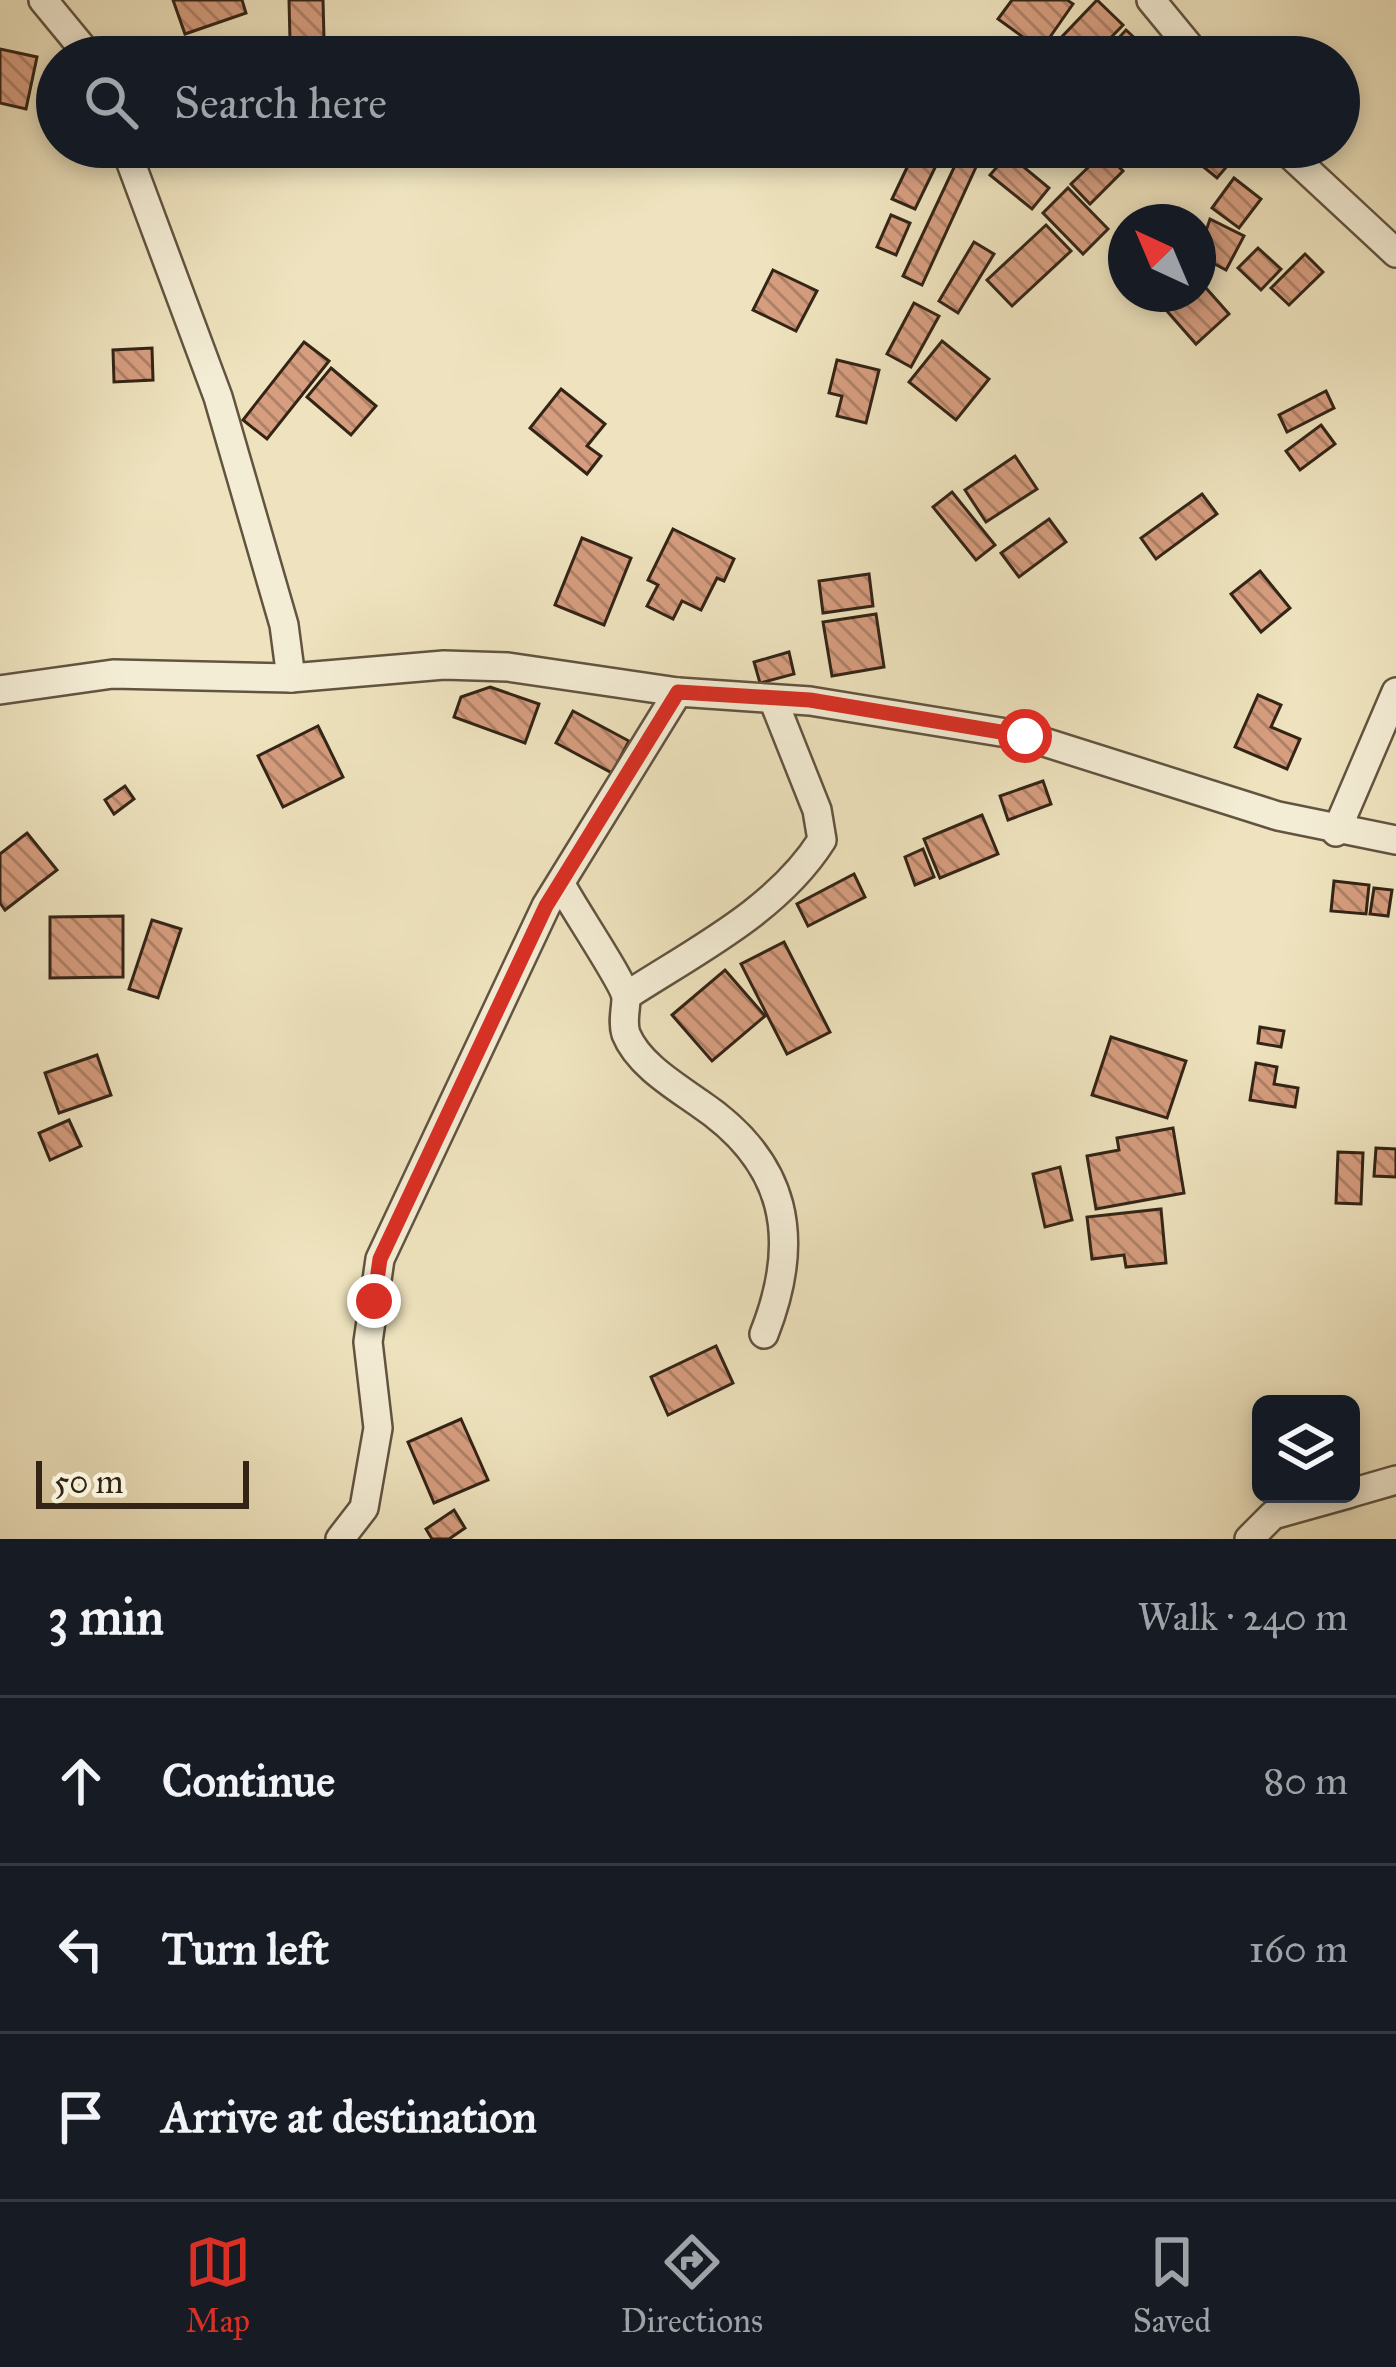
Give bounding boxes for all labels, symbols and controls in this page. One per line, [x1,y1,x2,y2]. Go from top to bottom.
search box [36,36,1360,168]
icon: search [78,69,144,135]
text: Search here [174,75,387,130]
north arrow [1108,204,1216,312]
route start [998,709,1052,763]
route end [347,1274,401,1328]
map controls [1252,1395,1360,1503]
button: layers [1252,1395,1360,1503]
scale bar [36,1455,249,1508]
text: 50 m [54,1462,123,1502]
text: 3 min [48,1586,164,1648]
text: Walk · 240 m [1138,1593,1348,1641]
icon: ahead [48,1748,114,1814]
text: Continue [162,1753,335,1808]
text: 80 m [1263,1757,1348,1805]
icon: left [48,1916,114,1982]
text: Turn left [162,1921,329,1976]
text: 160 m [1249,1925,1348,1973]
icon: arrive [48,2084,114,2150]
text: Arrive at destination [162,2089,537,2144]
tab: Map [185,2229,251,2341]
tab: Directions [621,2229,763,2341]
tab: Saved [1133,2229,1211,2341]

